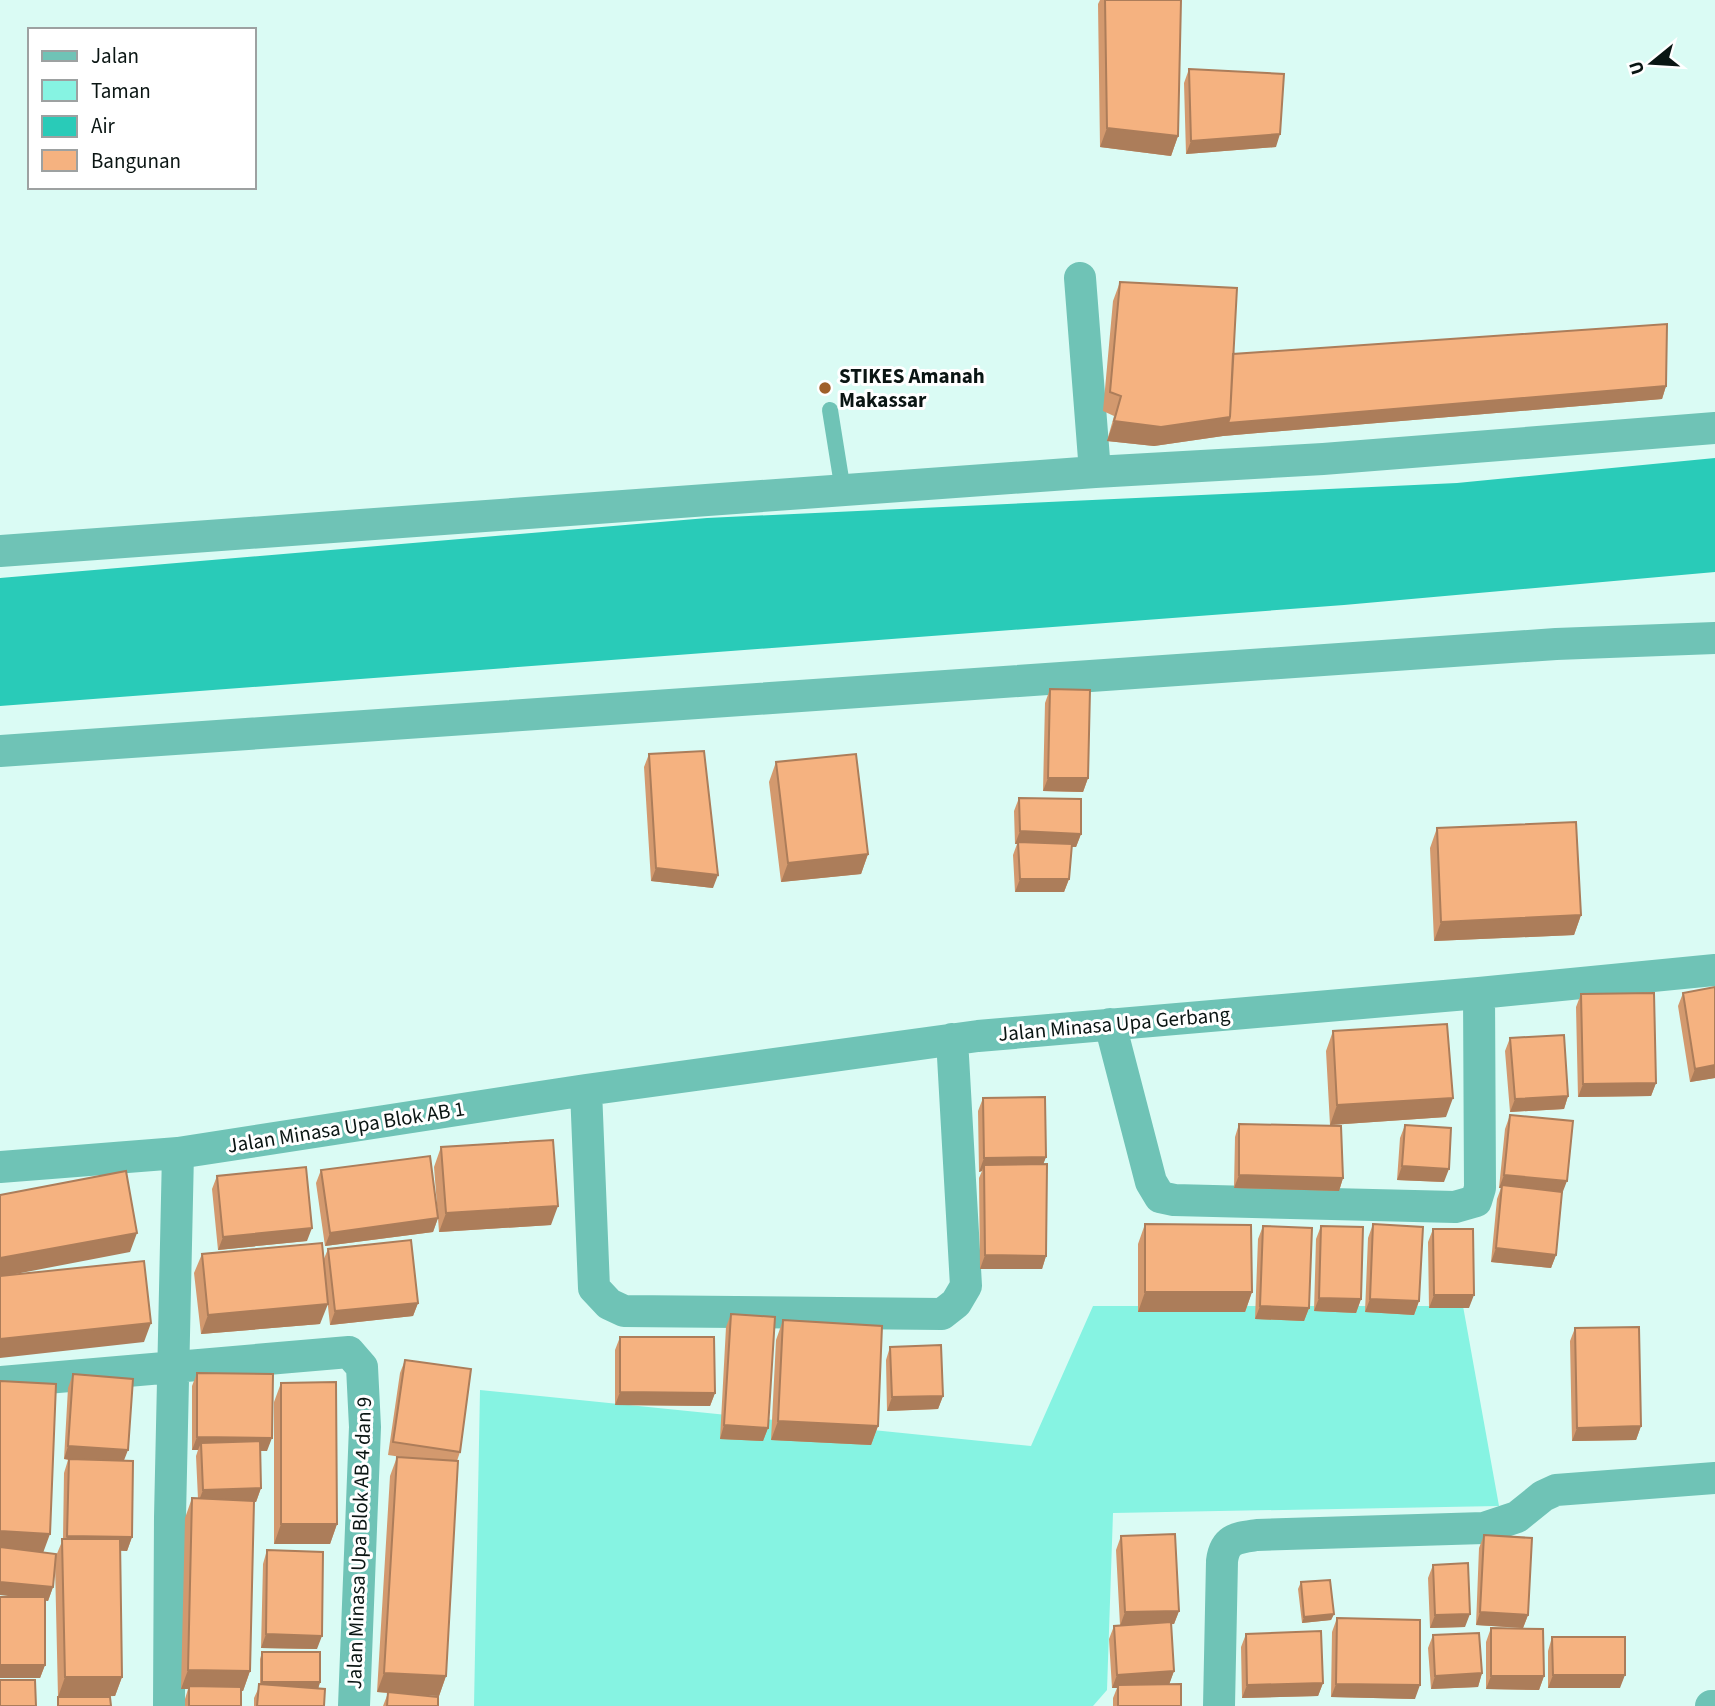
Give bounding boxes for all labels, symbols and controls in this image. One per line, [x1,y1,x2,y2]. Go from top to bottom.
legend [28,28,256,189]
north arrow [1617,28,1687,98]
text: Jalan [91,41,139,71]
text: U [1622,58,1652,78]
text: Taman [91,76,151,106]
text: Air [91,111,116,141]
text: Bangunan [91,146,181,176]
place label: STIKES Amanah Makassar [839,361,985,415]
marker: STIKES Amanah Makassar [817,380,833,396]
street label: Jalan Minasa Upa Gerbang [997,999,1232,1049]
street label: Jalan Minasa Upa Blok AB 1 [225,1093,467,1161]
street label: Jalan Minasa Upa Blok AB 4 dan 9 [339,1396,379,1690]

